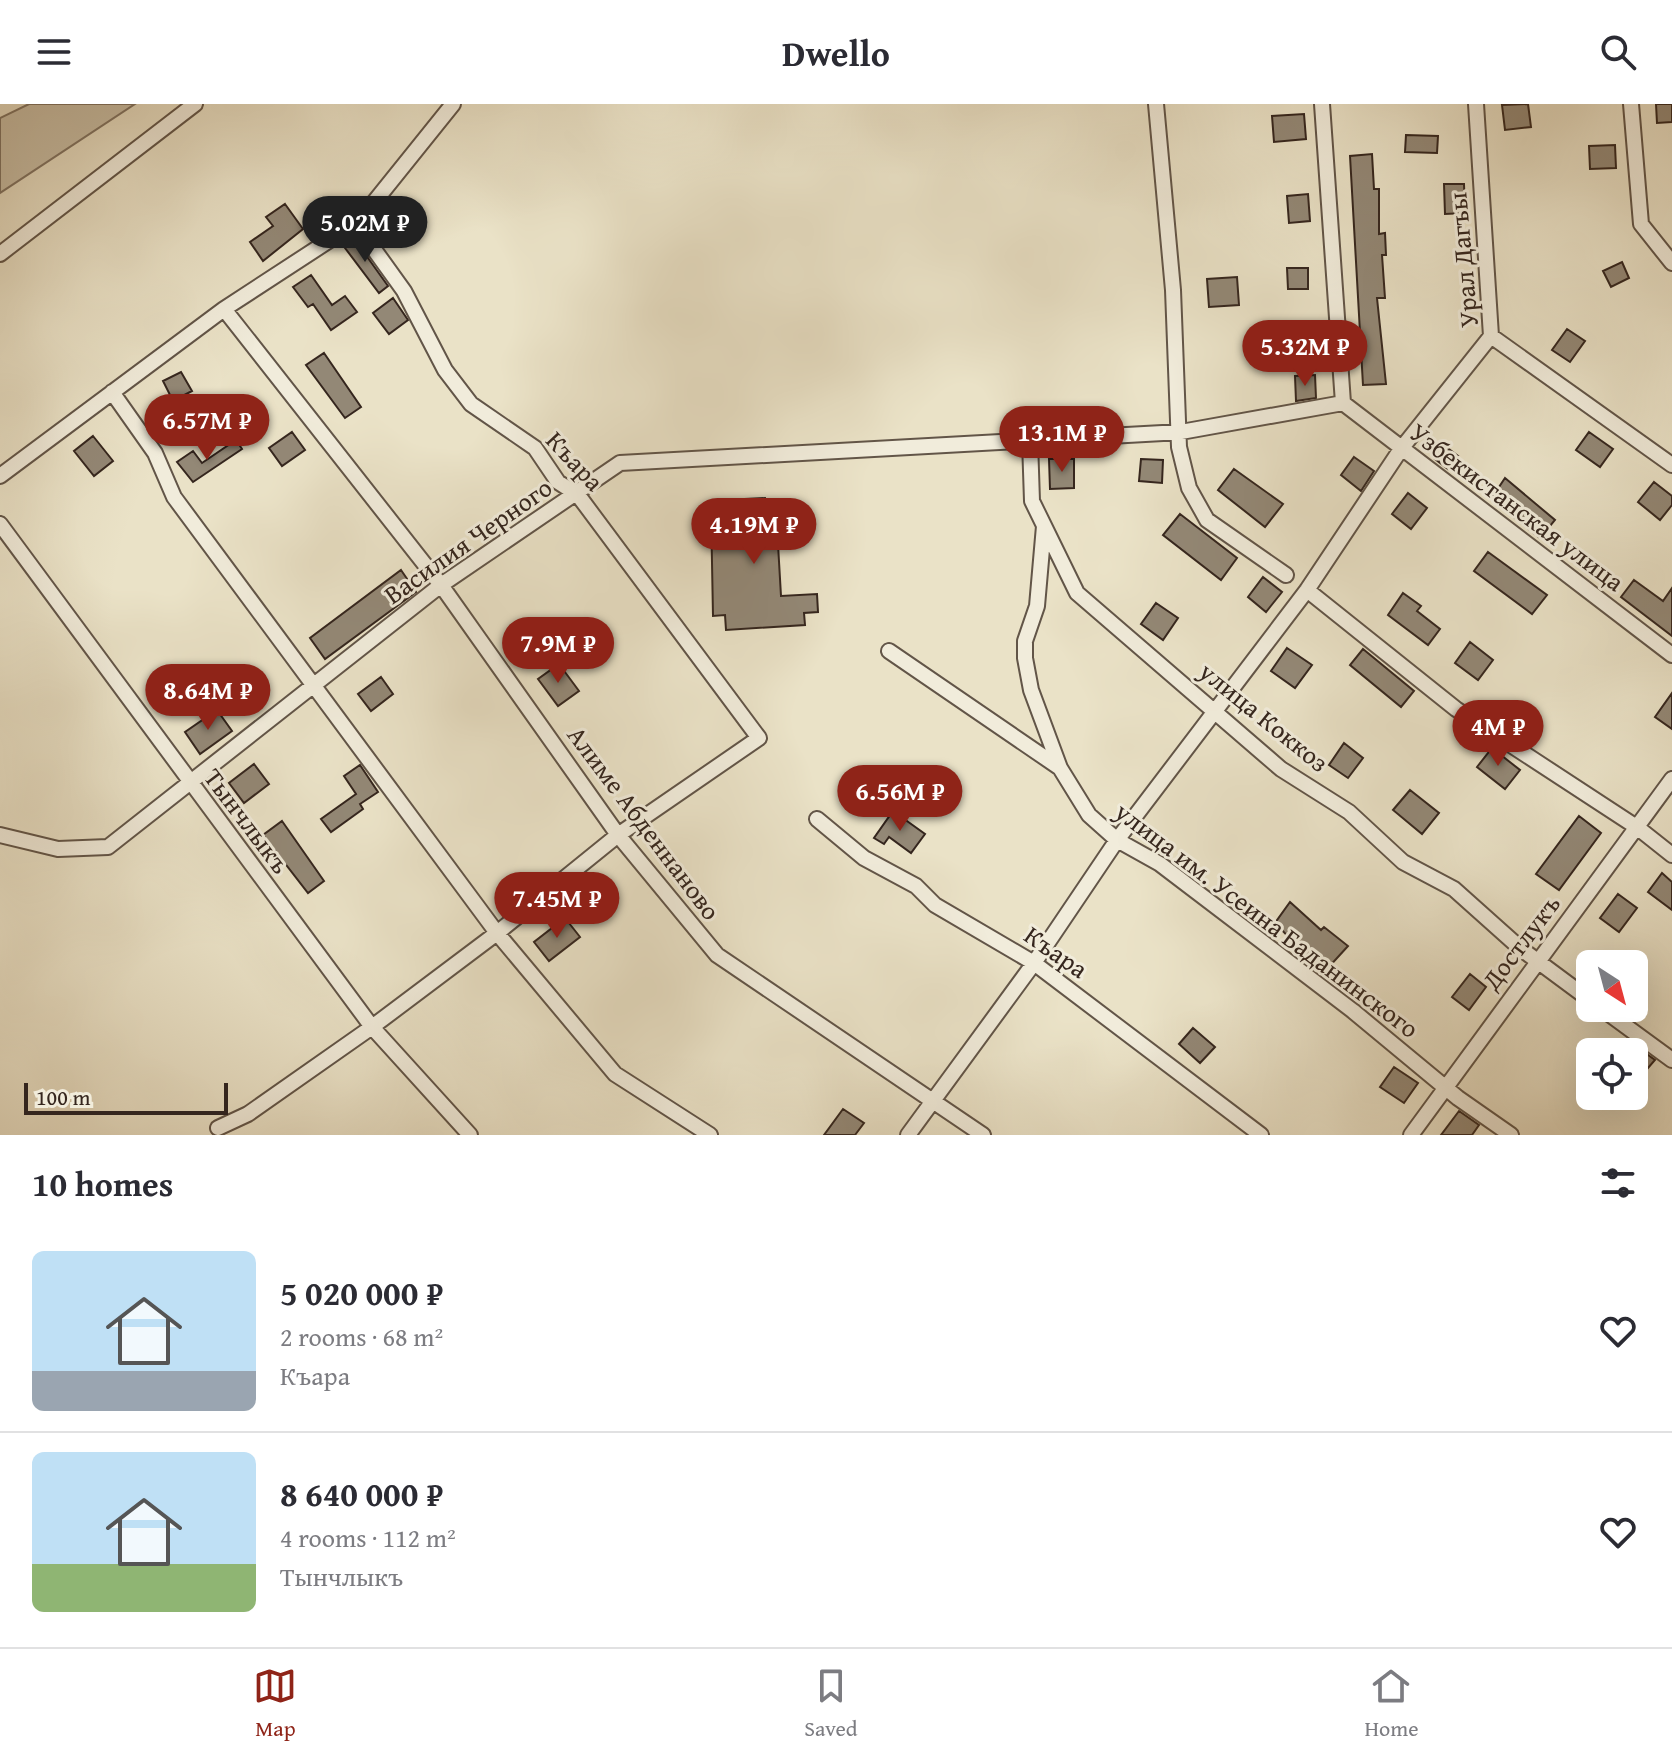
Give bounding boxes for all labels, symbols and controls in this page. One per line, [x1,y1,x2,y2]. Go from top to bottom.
text: Dwello [782,26,890,79]
icon: menu [32,30,76,74]
icon: search [1596,30,1640,74]
street label: Урал Дагъы [1437,191,1488,329]
pin: 5.02M ₽ [291,196,439,264]
text: 5.02M ₽ [320,202,410,241]
pin: 5.32M ₽ [1231,320,1379,388]
text: 5.32M ₽ [1260,326,1350,365]
pin: 6.57M ₽ [133,394,281,462]
text: 6.57M ₽ [162,400,252,439]
pin: 13.1M ₽ [988,406,1136,474]
text: 13.1M ₽ [1017,412,1107,451]
street label: Узбекистанская улица [1402,413,1633,601]
street label: Къара [537,422,614,500]
street label: Василия Черного [376,468,560,613]
pin: 4.19M ₽ [680,498,828,566]
text: 4.19M ₽ [709,504,799,543]
pin: 7.9M ₽ [493,617,623,685]
text: 7.9M ₽ [520,623,596,662]
street label: улица Коккоз [1190,651,1338,781]
pin: 8.64M ₽ [134,664,282,732]
text: 8.64M ₽ [163,670,253,709]
pin: 4M ₽ [1451,700,1545,768]
text: 4M ₽ [1470,706,1526,745]
street label: Алиме Абденнаново [558,717,730,928]
street label: Тынчлыкъ [195,760,300,882]
pin: 6.56M ₽ [826,765,974,833]
text: 6.56M ₽ [855,771,945,810]
street label: улица им. Усеина Баданинского [1106,791,1428,1047]
pin: 7.45M ₽ [483,872,631,940]
text: 7.45M ₽ [512,878,602,917]
street label: Достлукъ [1471,886,1569,998]
street label: Къара [1016,916,1097,988]
north arrow [1576,950,1648,1022]
map controls [1576,950,1648,1110]
button: locate [1576,1038,1648,1110]
scale bar [24,1079,228,1115]
text: 100 m [36,1081,91,1113]
text: 10 homes [32,1159,173,1208]
icon: filters [1596,1161,1640,1205]
text: 5 020 000 ₽ [280,1268,443,1317]
icon: home [96,1283,192,1379]
icon: heart [1596,1309,1640,1353]
text: 2 rooms · 68 m² [280,1317,443,1356]
text: Къара [280,1356,350,1395]
text: 8 640 000 ₽ [280,1469,443,1518]
icon: home [96,1484,192,1580]
icon: heart [1596,1510,1640,1554]
text: 4 rooms · 112 m² [280,1518,456,1557]
text: Тынчлыкъ [280,1557,403,1596]
tab: Map [253,1664,297,1744]
tab: Saved [804,1664,858,1744]
tab: Home [1364,1664,1419,1744]

